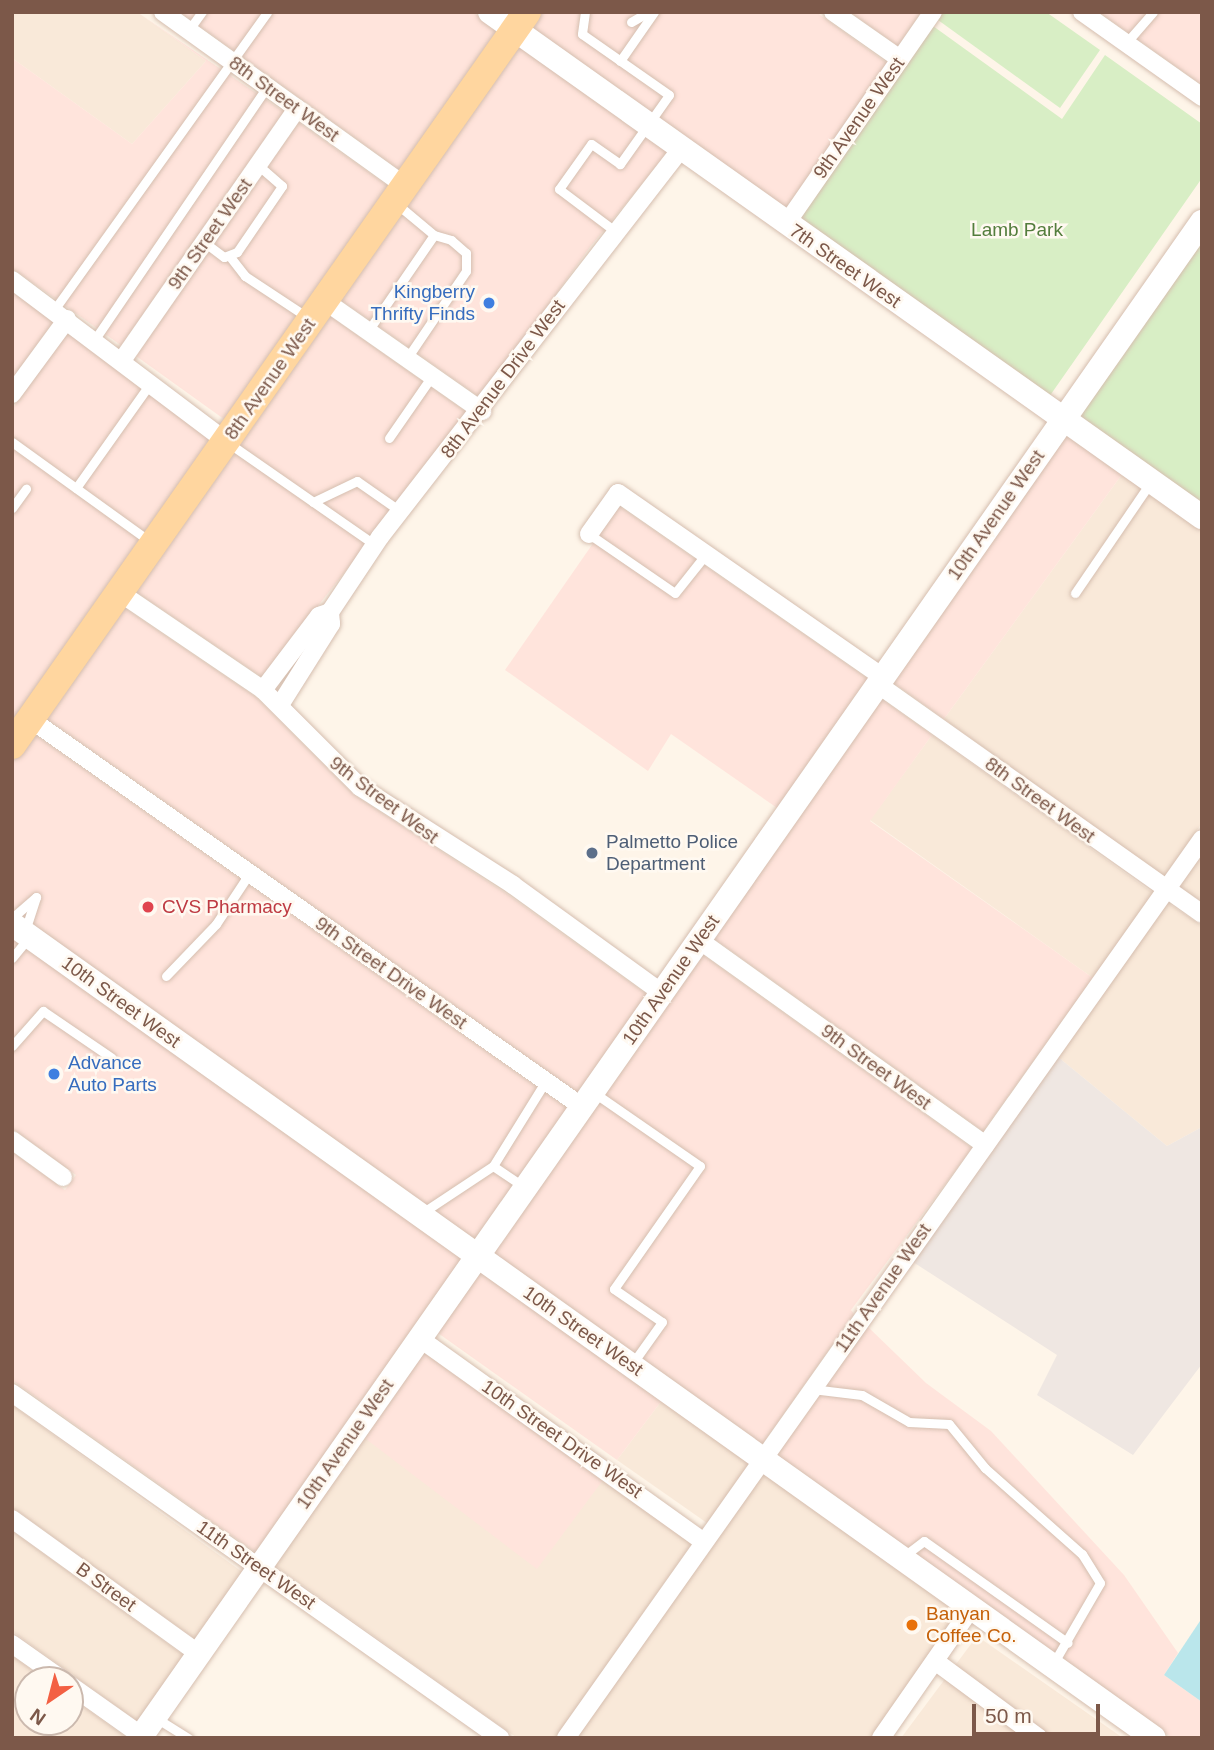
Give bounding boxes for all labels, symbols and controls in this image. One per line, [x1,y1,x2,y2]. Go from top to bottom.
street label: 8th Street West [224,51,344,147]
street label: 9th Avenue West [808,52,910,184]
street label: 9th Street West [163,174,257,294]
street label: 7th Street West [785,219,905,313]
park label: Lamb Park [971,219,1063,241]
place label: Kingberry Thrifty Finds [370,281,475,325]
street label: 8th Avenue Drive West [436,295,570,463]
marker: Kingberry Thrifty Finds [481,295,497,311]
street label: 8th Avenue West [219,313,321,445]
street label: 10th Avenue West [942,445,1050,585]
street label: 9th Street West [325,752,443,848]
street label: 8th Street West [980,752,1100,848]
place label: Palmetto Police Department [606,831,738,875]
marker: Palmetto Police Department [584,845,600,861]
place label: CVS Pharmacy [162,896,292,918]
marker: CVS Pharmacy [140,899,156,915]
street label: 10th Avenue West [617,910,725,1050]
street label: 9th Street Drive West [311,912,471,1034]
street label: 10th Street West [57,951,185,1053]
street label: 9th Street West [816,1019,936,1115]
place label: Advance Auto Parts [68,1052,157,1096]
marker: Advance Auto Parts [46,1066,62,1082]
street label: 11th Avenue West [830,1219,936,1357]
street label: 10th Street West [519,1281,647,1381]
street label: 10th Avenue West [291,1374,399,1514]
street label: 10th Street Drive West [477,1375,647,1503]
street label: 11th Street West [192,1516,320,1614]
street label: B Street [72,1558,140,1616]
place label: Banyan Coffee Co. [926,1603,1016,1647]
marker: Banyan Coffee Co. [904,1617,920,1633]
north arrow [14,1666,84,1736]
scale bar [976,1690,1104,1734]
text: N [26,1704,49,1730]
text: 50 m [985,1704,1032,1727]

